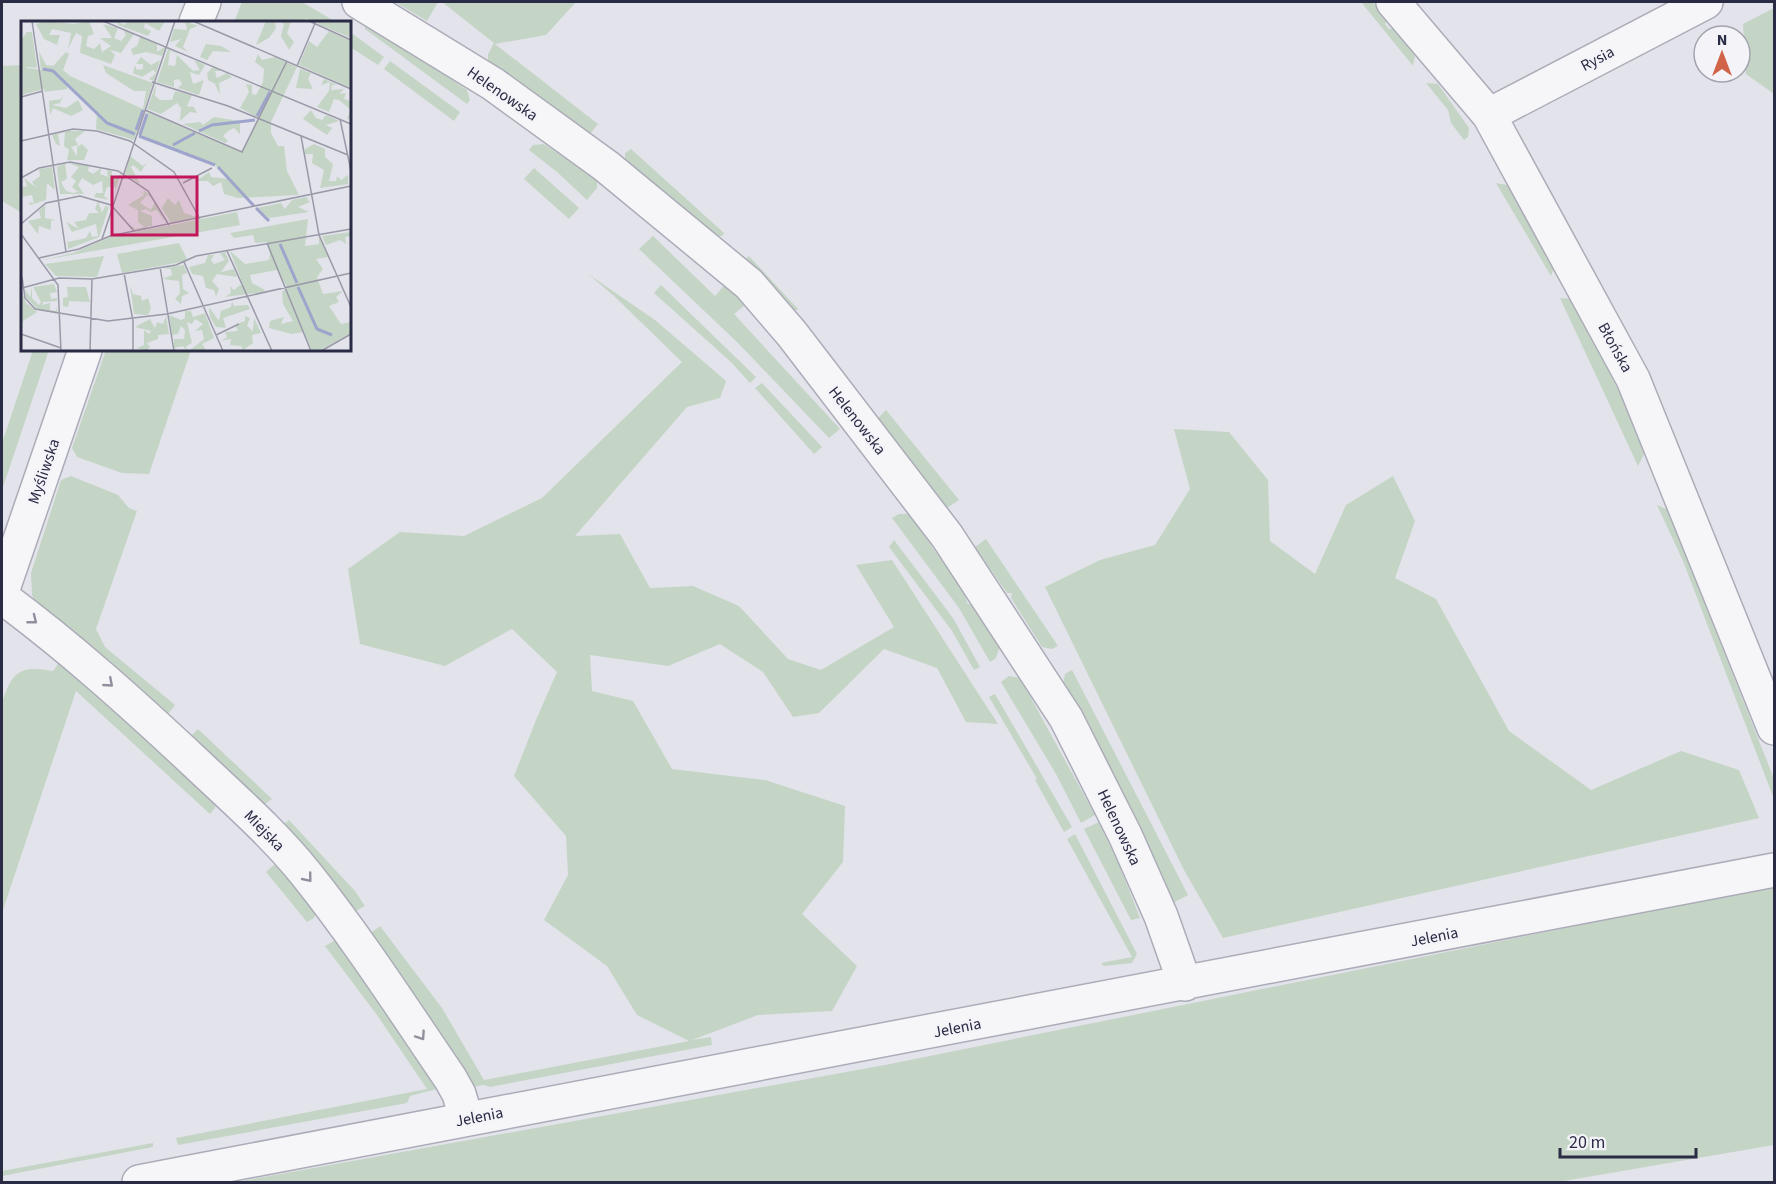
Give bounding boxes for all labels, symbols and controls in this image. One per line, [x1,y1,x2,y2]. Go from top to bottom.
inset map [21,21,351,351]
north arrow [1692,24,1752,84]
text: N [1717,29,1727,51]
street label: Rysia [1577,41,1618,77]
street label: Helenowska [463,61,542,126]
street label: Błońska [1592,318,1638,376]
street label: Helenowska [823,382,891,460]
street label: Myśliwska [22,436,65,507]
one-way arrow [26,613,37,624]
one-way arrow [102,676,113,687]
street label: Helenowska [1092,786,1146,869]
street label: Miejska [239,805,290,856]
one-way arrow [301,871,312,882]
street label: Jelenia [1408,922,1460,952]
street label: Jelenia [931,1013,983,1043]
one-way arrow [414,1030,425,1041]
street label: Jelenia [453,1102,505,1132]
scale bar [1560,1121,1696,1159]
text: 20 m [1569,1130,1605,1155]

